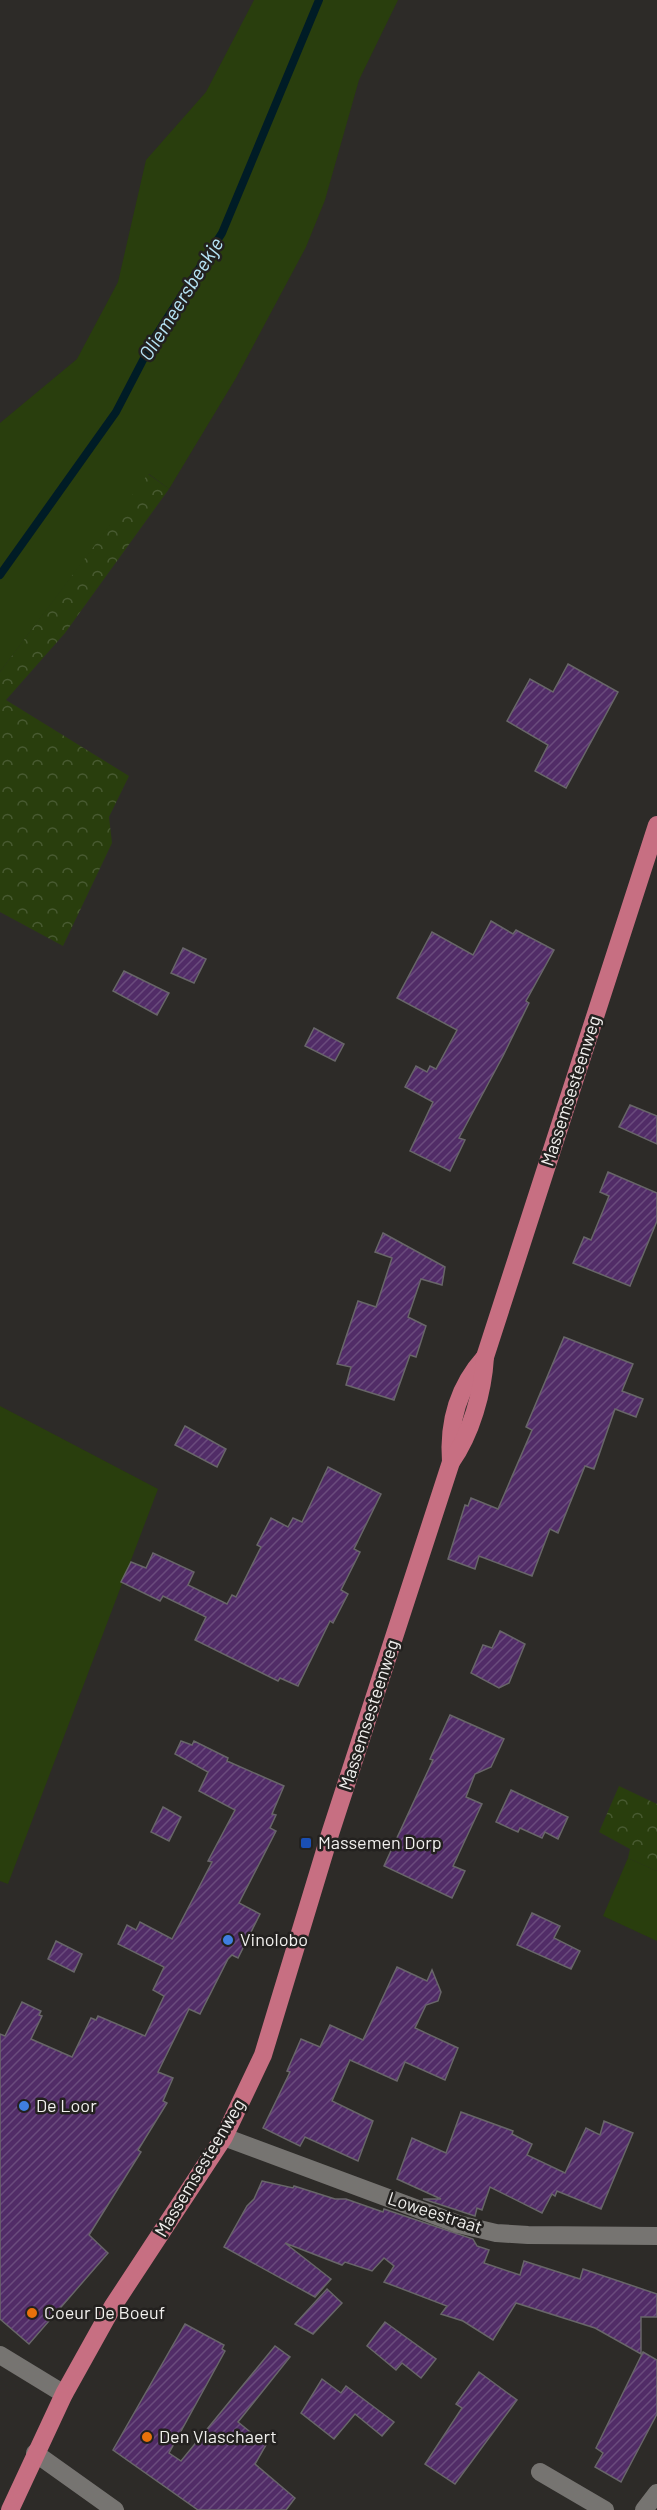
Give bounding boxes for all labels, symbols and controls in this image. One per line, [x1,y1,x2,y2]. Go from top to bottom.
water label: Oliemeersbeekje [133,232,228,364]
street label: Massemsesteenweg [535,1013,605,1169]
street label: Massemsesteenweg [333,1637,403,1793]
place label: Massemen Dorp [318,1831,442,1853]
marker: Massemen Dorp [299,1836,313,1850]
place label: Vinolobo [240,1928,308,1950]
marker: Vinolobo [221,1933,235,1947]
place label: De Loor [36,2094,97,2116]
street label: Massemsesteenweg [149,2094,249,2241]
marker: De Loor [17,2099,31,2113]
street label: Loweestraat [385,2186,485,2238]
place label: Coeur De Boeuf [44,2301,165,2323]
marker: Coeur De Boeuf [25,2306,39,2320]
place label: Den Vlaschaert [159,2425,277,2447]
marker: Den Vlaschaert [140,2430,154,2444]

